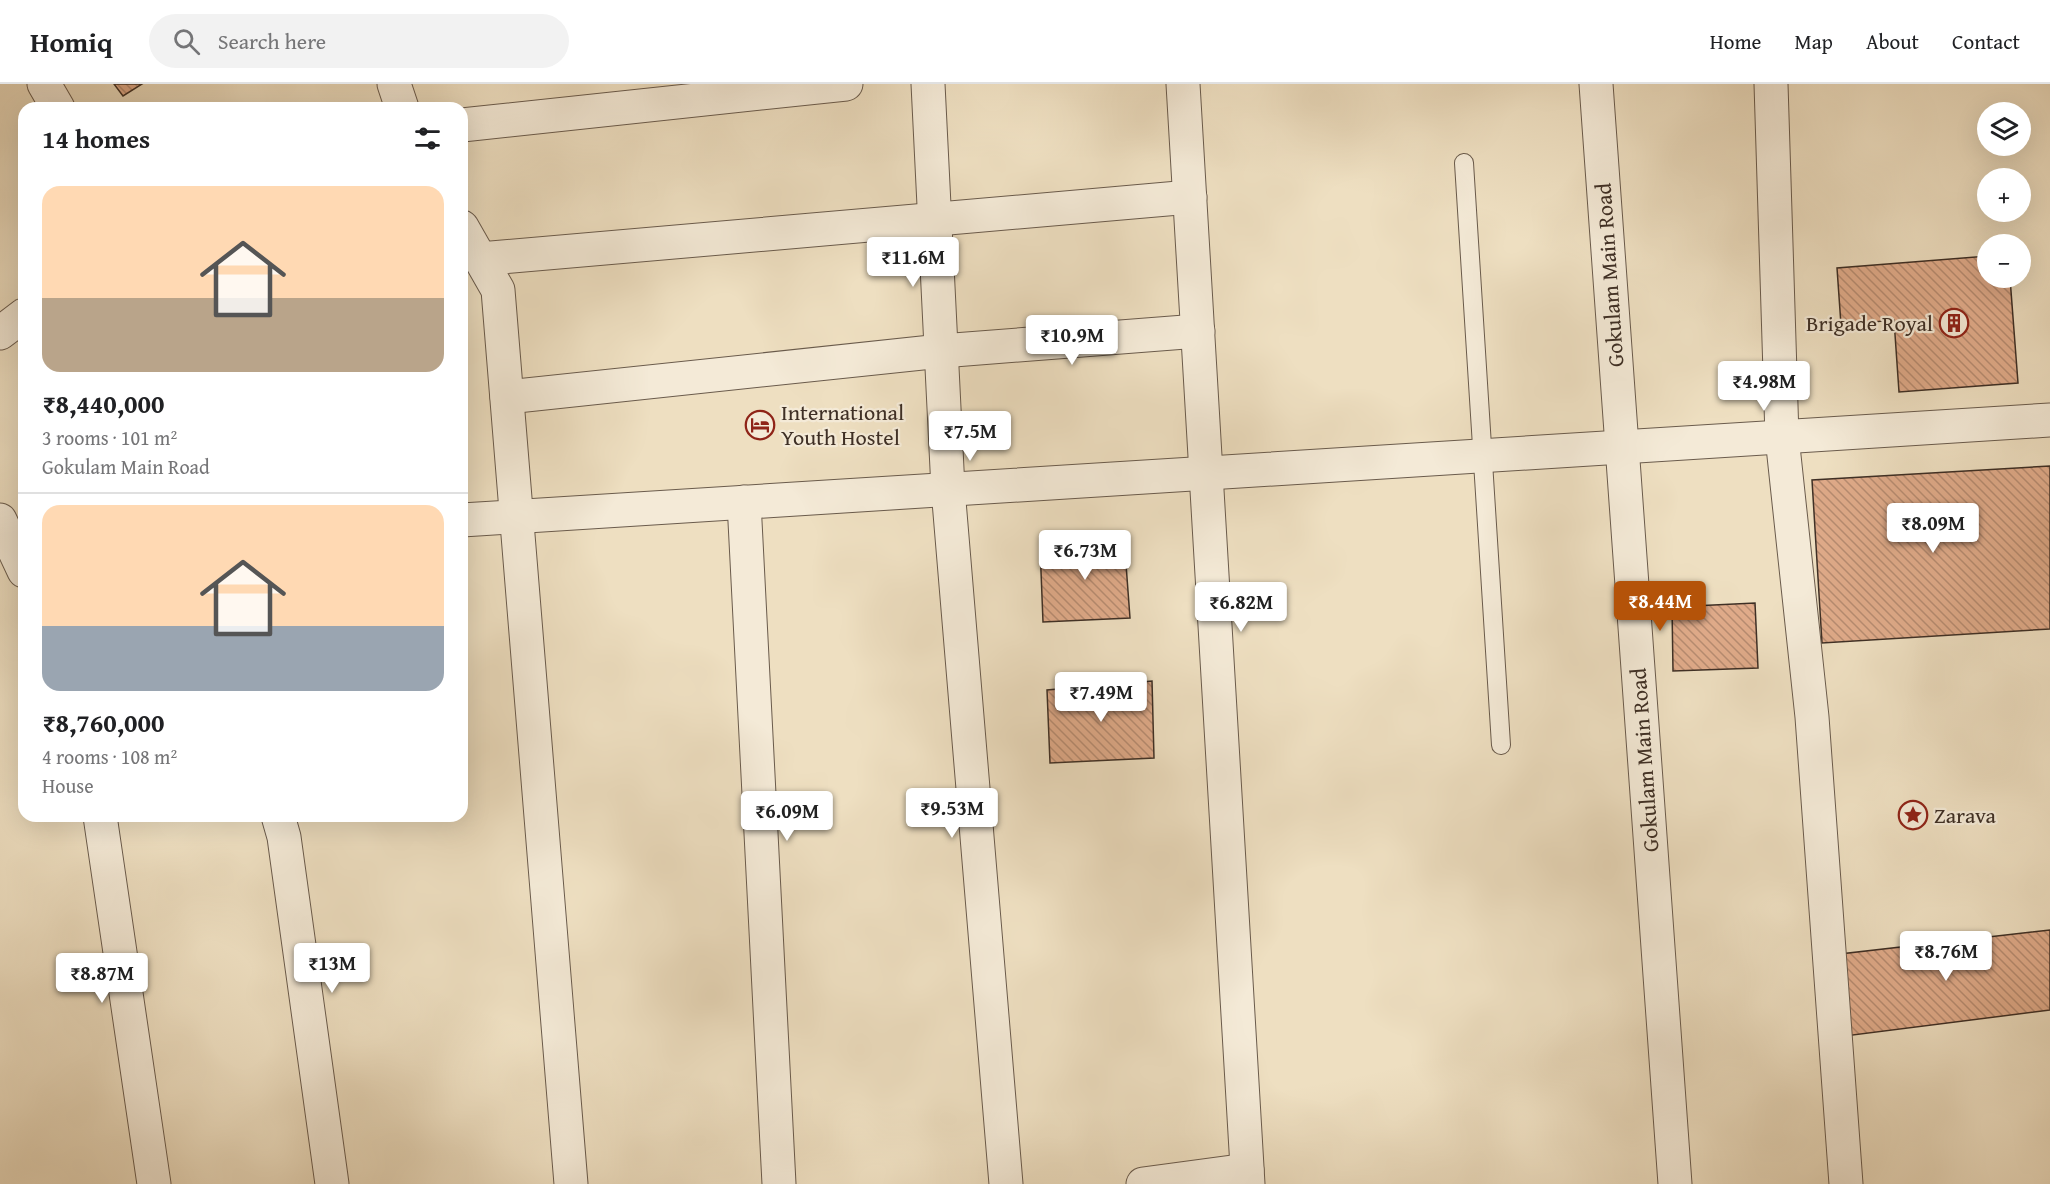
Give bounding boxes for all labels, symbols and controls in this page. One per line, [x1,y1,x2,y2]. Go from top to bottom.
search box [149,14,569,68]
text: Homiq [30,21,113,62]
icon: search [170,25,203,58]
text: Search here [218,25,326,57]
text: Home [1710,26,1761,57]
text: Map [1794,26,1833,57]
text: About [1866,26,1919,57]
text: Contact [1952,26,2020,57]
map controls [1977,102,2031,288]
button: layers [1977,102,2031,156]
text: 14 homes [42,119,150,158]
icon: filters [411,122,444,155]
button: + [1977,168,2031,222]
street label: Gokulam Main Road [1587,182,1631,368]
icon: home [189,225,297,333]
button: − [1977,234,2031,288]
pin: ₹11.6M [864,237,962,288]
text: ₹11.6M [881,242,945,271]
place label: Brigade Royal [1806,307,1933,339]
building icon: Brigade Royal [1938,307,1970,339]
pin: ₹10.9M [1023,315,1121,366]
text: ₹10.9M [1040,320,1104,349]
pin: ₹4.98M [1715,361,1813,412]
text: ₹4.98M [1732,366,1796,395]
text: ₹8,440,000 [42,384,164,423]
place label: International Youth Hostel [781,396,904,453]
hotel icon: International Youth Hostel [744,409,776,441]
pin: ₹7.5M [928,411,1012,462]
text: ₹7.5M [943,416,997,445]
text: 3 rooms · 101 m² [42,423,177,452]
text: Gokulam Main Road [42,452,210,481]
pin: ₹8.09M [1884,503,1982,554]
text: ₹8.09M [1901,508,1965,537]
pin: ₹6.73M [1036,530,1134,581]
text: ₹6.73M [1053,535,1117,564]
icon: home [189,544,297,652]
pin: ₹8.44M [1611,581,1709,632]
pin: ₹6.82M [1192,582,1290,633]
text: ₹8.44M [1628,586,1692,615]
text: ₹6.82M [1209,587,1273,616]
street label: Gokulam Main Road [1622,667,1666,853]
pin: ₹7.49M [1052,672,1150,723]
text: ₹7.49M [1069,677,1133,706]
text: ₹8,760,000 [42,703,164,742]
text: 4 rooms · 108 m² [42,742,177,771]
text: House [42,771,94,800]
pin: ₹9.53M [903,788,1001,839]
pin: ₹6.09M [738,791,836,842]
text: ₹9.53M [920,793,984,822]
text: ₹6.09M [755,796,819,825]
place icon: Zarava [1897,799,1929,831]
place label: Zarava [1934,799,1996,831]
pin: ₹8.76M [1897,931,1995,982]
text: ₹8.76M [1914,936,1978,965]
pin: ₹13M [296,943,368,994]
text: ₹13M [308,948,356,977]
pin: ₹8.87M [53,953,151,1004]
text: ₹8.87M [70,958,134,987]

